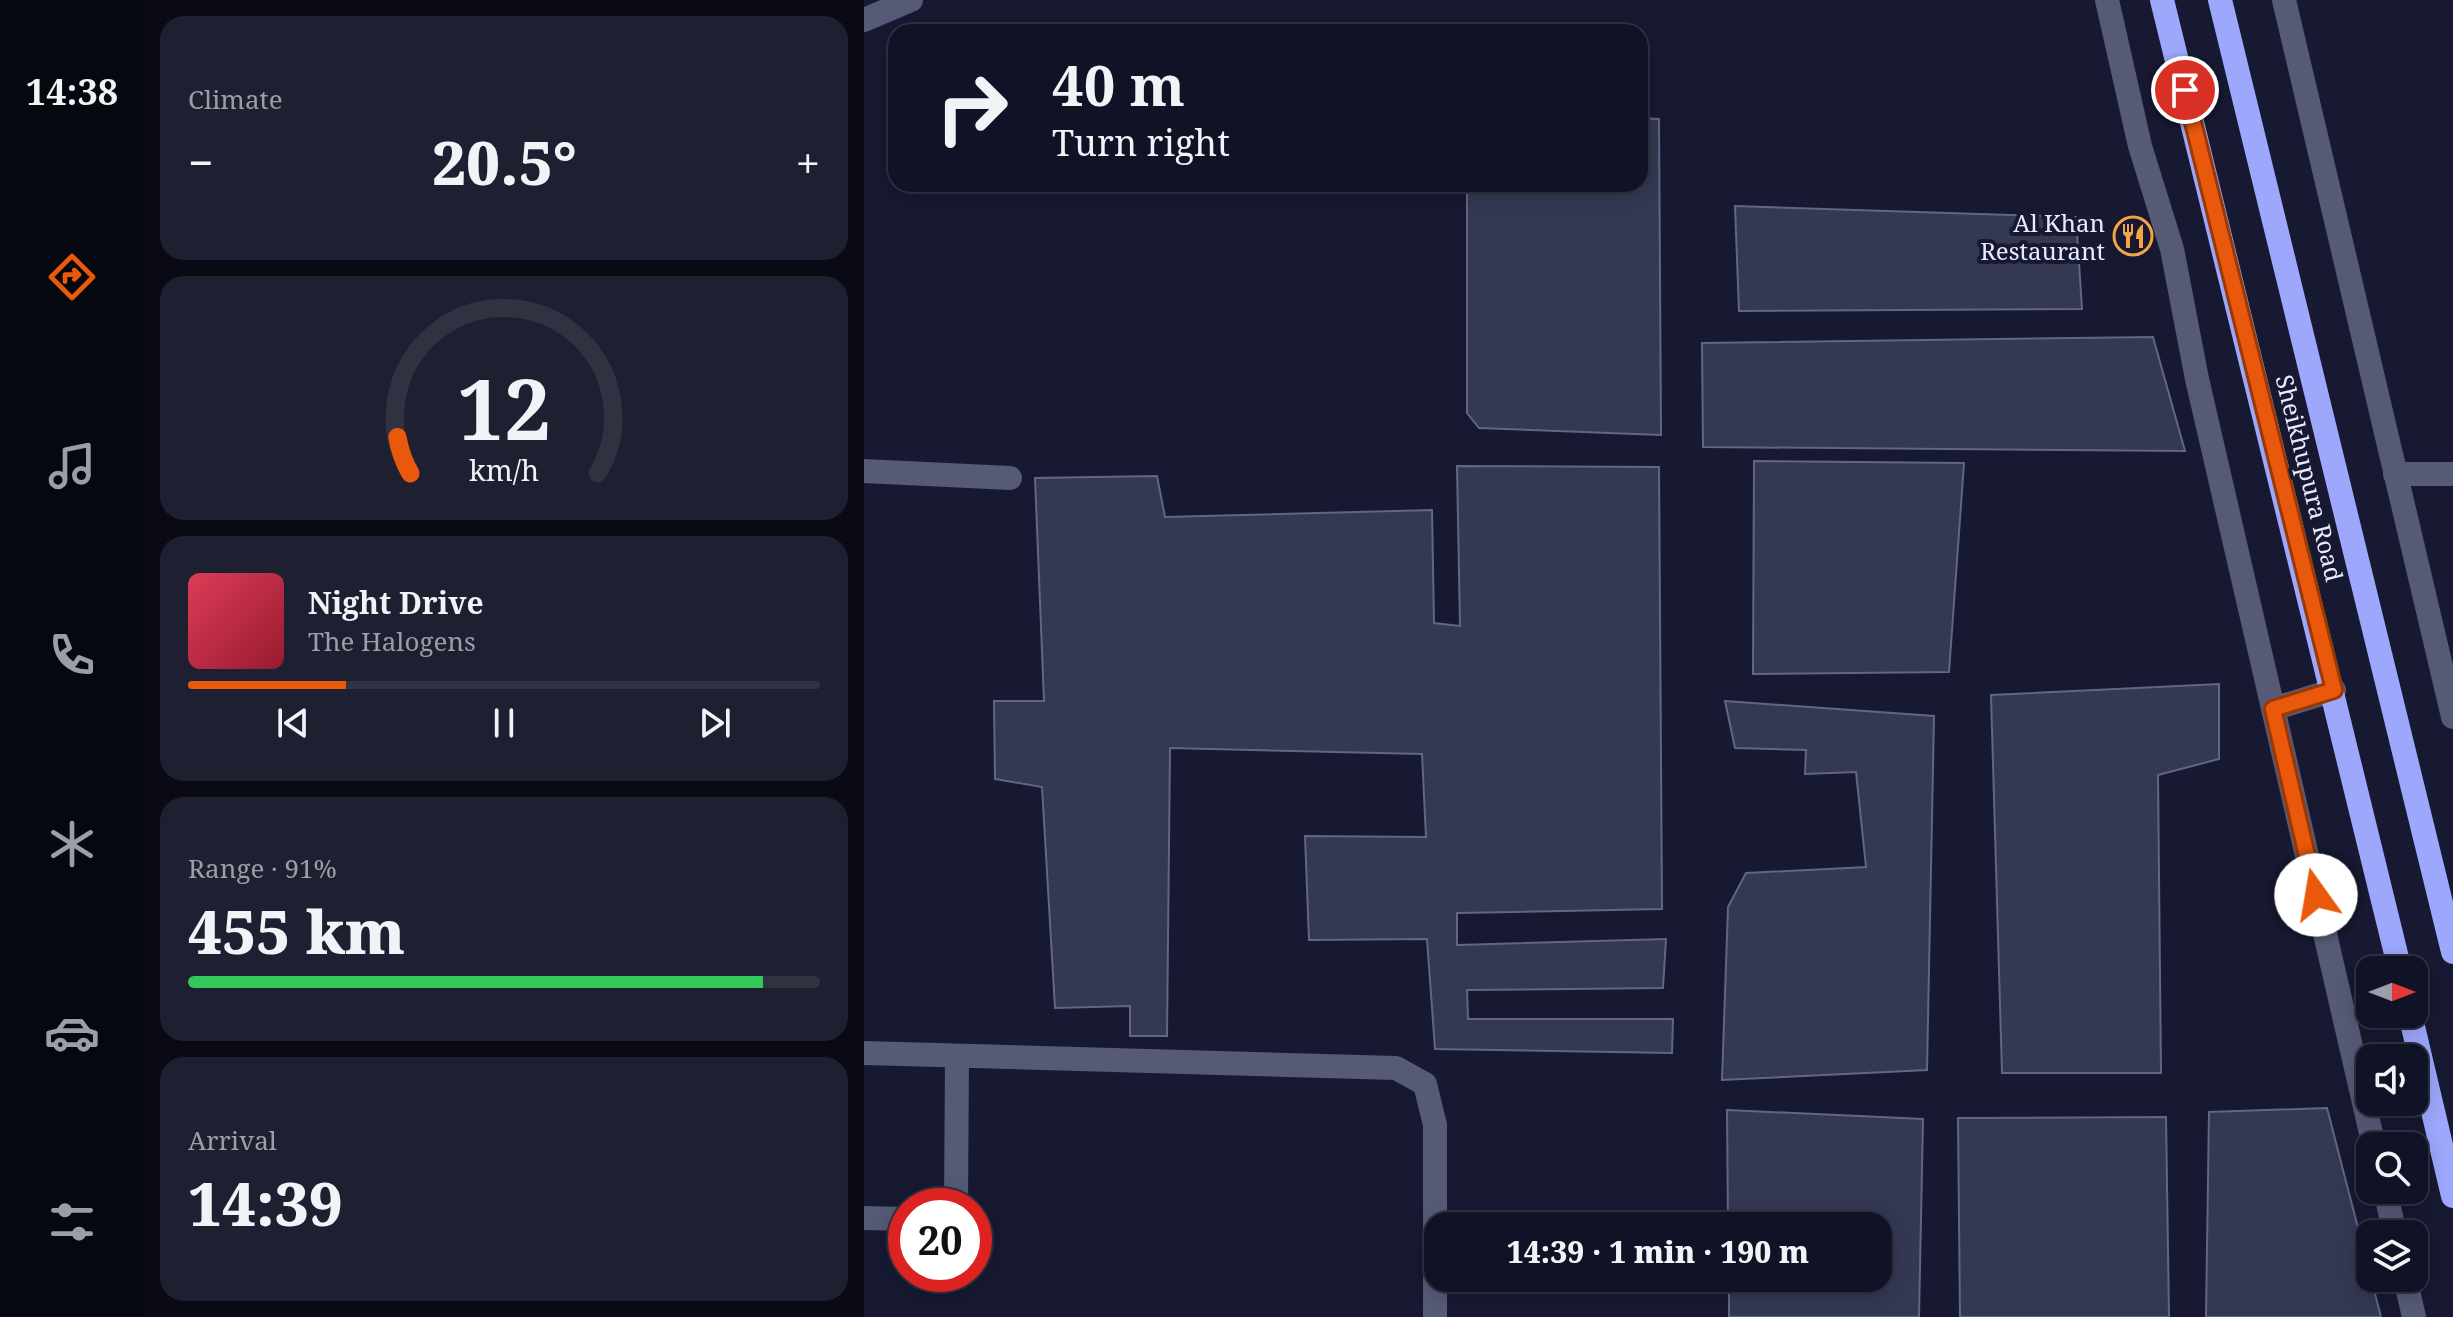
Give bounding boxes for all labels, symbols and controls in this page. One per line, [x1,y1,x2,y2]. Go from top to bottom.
text: 40 m [1052,46,1185,122]
icon: right [920,56,1024,160]
pin [2151,56,2219,124]
text: 14:38 [26,67,118,116]
icon: arrive [2163,68,2207,112]
text: Climate [188,81,283,117]
text: Turn right [1052,118,1230,167]
text: 20.5° [432,121,577,203]
text: − [188,132,213,192]
text: + [795,132,820,192]
place label: Al Khan Restaurant [1980,206,2105,267]
restaurant icon: Al Khan Restaurant [2112,215,2154,257]
icon: directions [44,249,100,305]
text: 12 [457,351,551,464]
street label: Sheikhupura Road [2268,371,2352,585]
icon: music [44,438,100,494]
text: km/h [469,450,539,489]
text: Night Drive [308,582,484,623]
text: The Halogens [308,623,476,659]
icon: phone [44,627,100,683]
icon: previous [271,701,315,745]
icon: pause [482,701,526,745]
icon: next [693,701,737,745]
icon: climate [44,816,100,872]
text: Range · 91% [188,850,337,886]
position arrow [2274,853,2358,937]
text: 455 km [188,890,405,972]
north arrow [2356,956,2428,1028]
map controls [2356,956,2428,1292]
icon: car [44,1005,100,1061]
button: sound [2356,1044,2428,1116]
text: Arrival [188,1122,277,1158]
button: search [2356,1132,2428,1204]
text: 14:39 [188,1162,343,1244]
speed limit sign: 20 [888,1188,992,1292]
icon: filters [44,1194,100,1250]
button: layers [2356,1220,2428,1292]
text: 14:39 · 1 min · 190 m [1507,1231,1809,1272]

